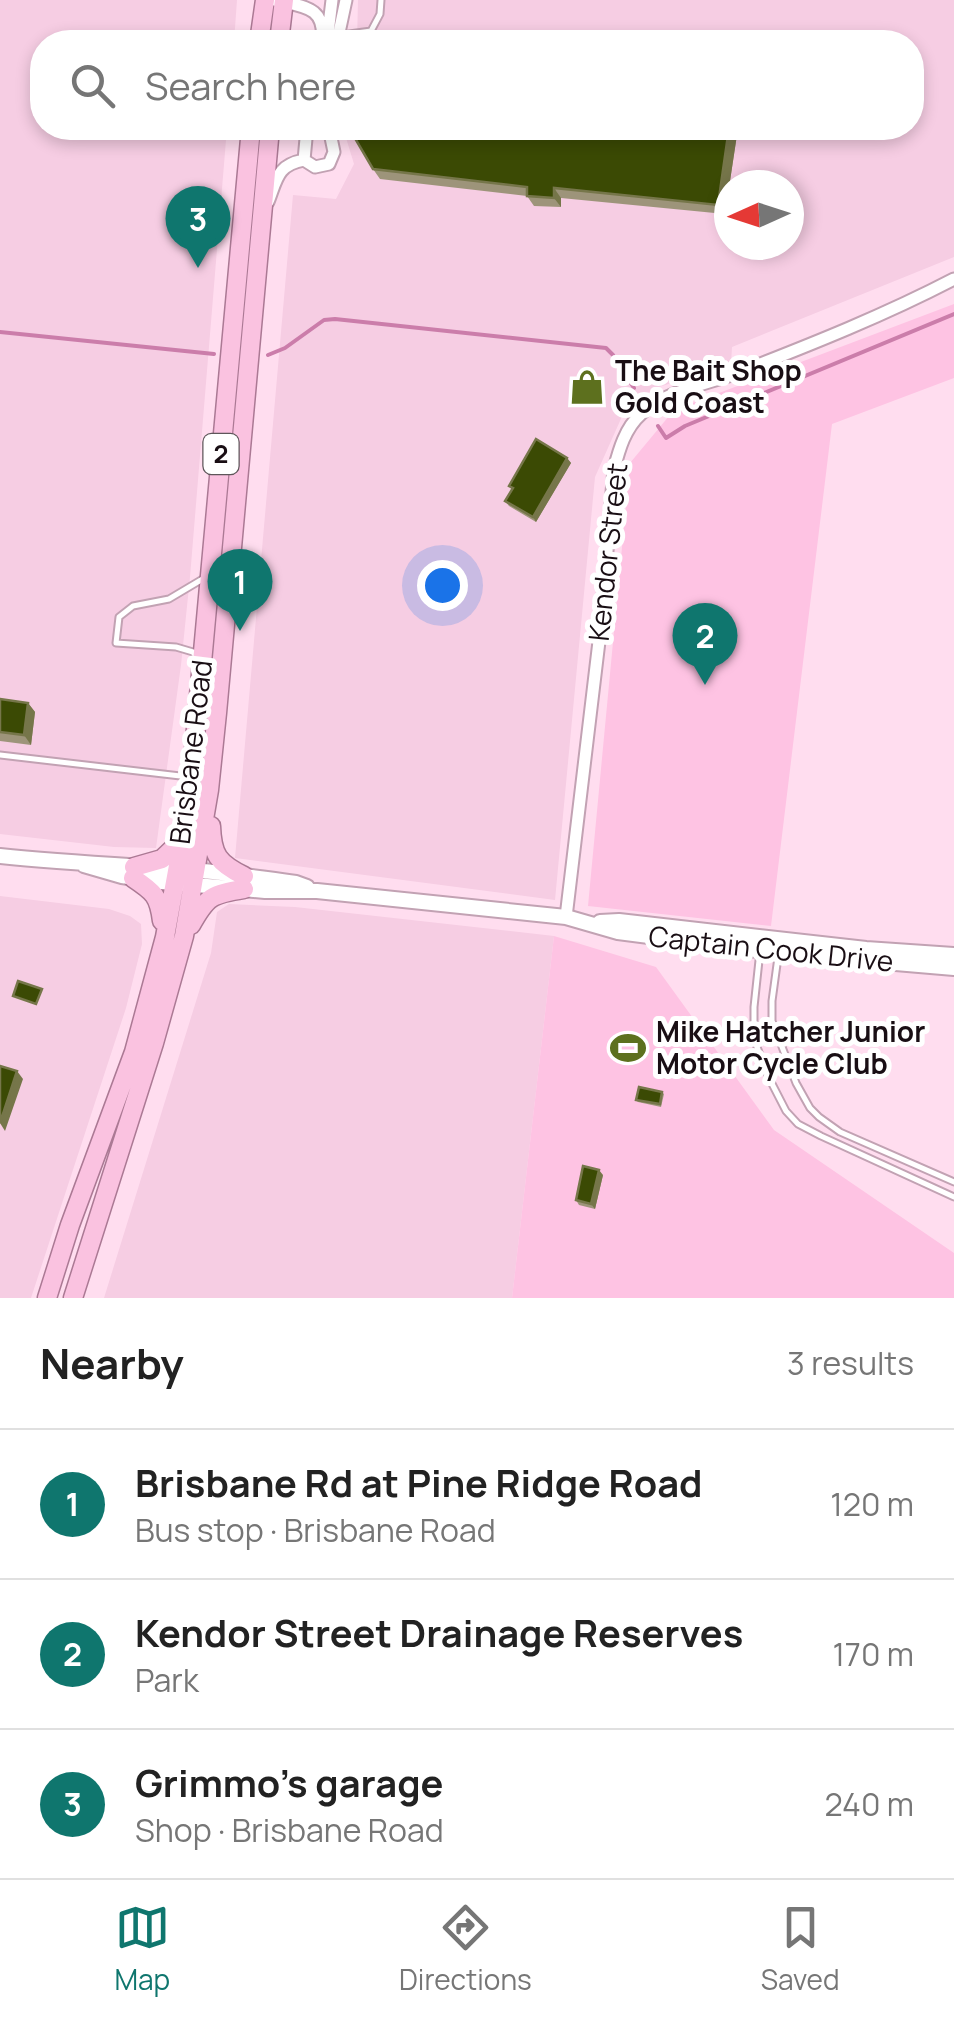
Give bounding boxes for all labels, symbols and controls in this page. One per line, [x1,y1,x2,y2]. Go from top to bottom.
search box [30,30,924,140]
icon: search [65,58,120,113]
text: Search here [145,59,356,111]
north arrow [714,170,804,260]
pin: 3 [166,186,230,268]
place label: The Bait Shop Gold Coast [615,351,802,421]
shop icon: The Bait Shop Gold Coast [568,368,606,406]
road number: 2 [204,434,238,474]
street label: Kendor Street [579,461,635,643]
pin: 1 [208,548,272,631]
your location [417,560,468,611]
pin: 2 [672,602,738,685]
street label: Brisbane Road [160,658,220,846]
street label: Captain Cook Drive [647,916,895,980]
place label: Mike Hatcher Junior Motor Cycle Club [656,1012,925,1082]
sports icon: Mike Hatcher Junior Motor Cycle Club [609,1029,647,1067]
text: Nearby [40,1334,184,1392]
text: 3 results [787,1341,914,1385]
text: Brisbane Rd at Pine Ridge Road [135,1456,703,1508]
text: 1 [65,1482,80,1526]
text: 120 m [830,1482,914,1526]
text: Bus stop · Brisbane Road [135,1508,496,1552]
text: Kendor Street Drainage Reserves [135,1606,743,1658]
text: 2 [63,1632,82,1676]
text: 170 m [832,1632,914,1676]
text: Park [135,1658,199,1702]
text: Grimmo's garage [135,1756,443,1808]
text: 3 [63,1782,82,1826]
text: 240 m [824,1782,914,1826]
text: Shop · Brisbane Road [135,1808,444,1852]
tab: Map [114,1900,170,1998]
tab: Directions [399,1900,532,1998]
tab: Saved [761,1900,840,1998]

